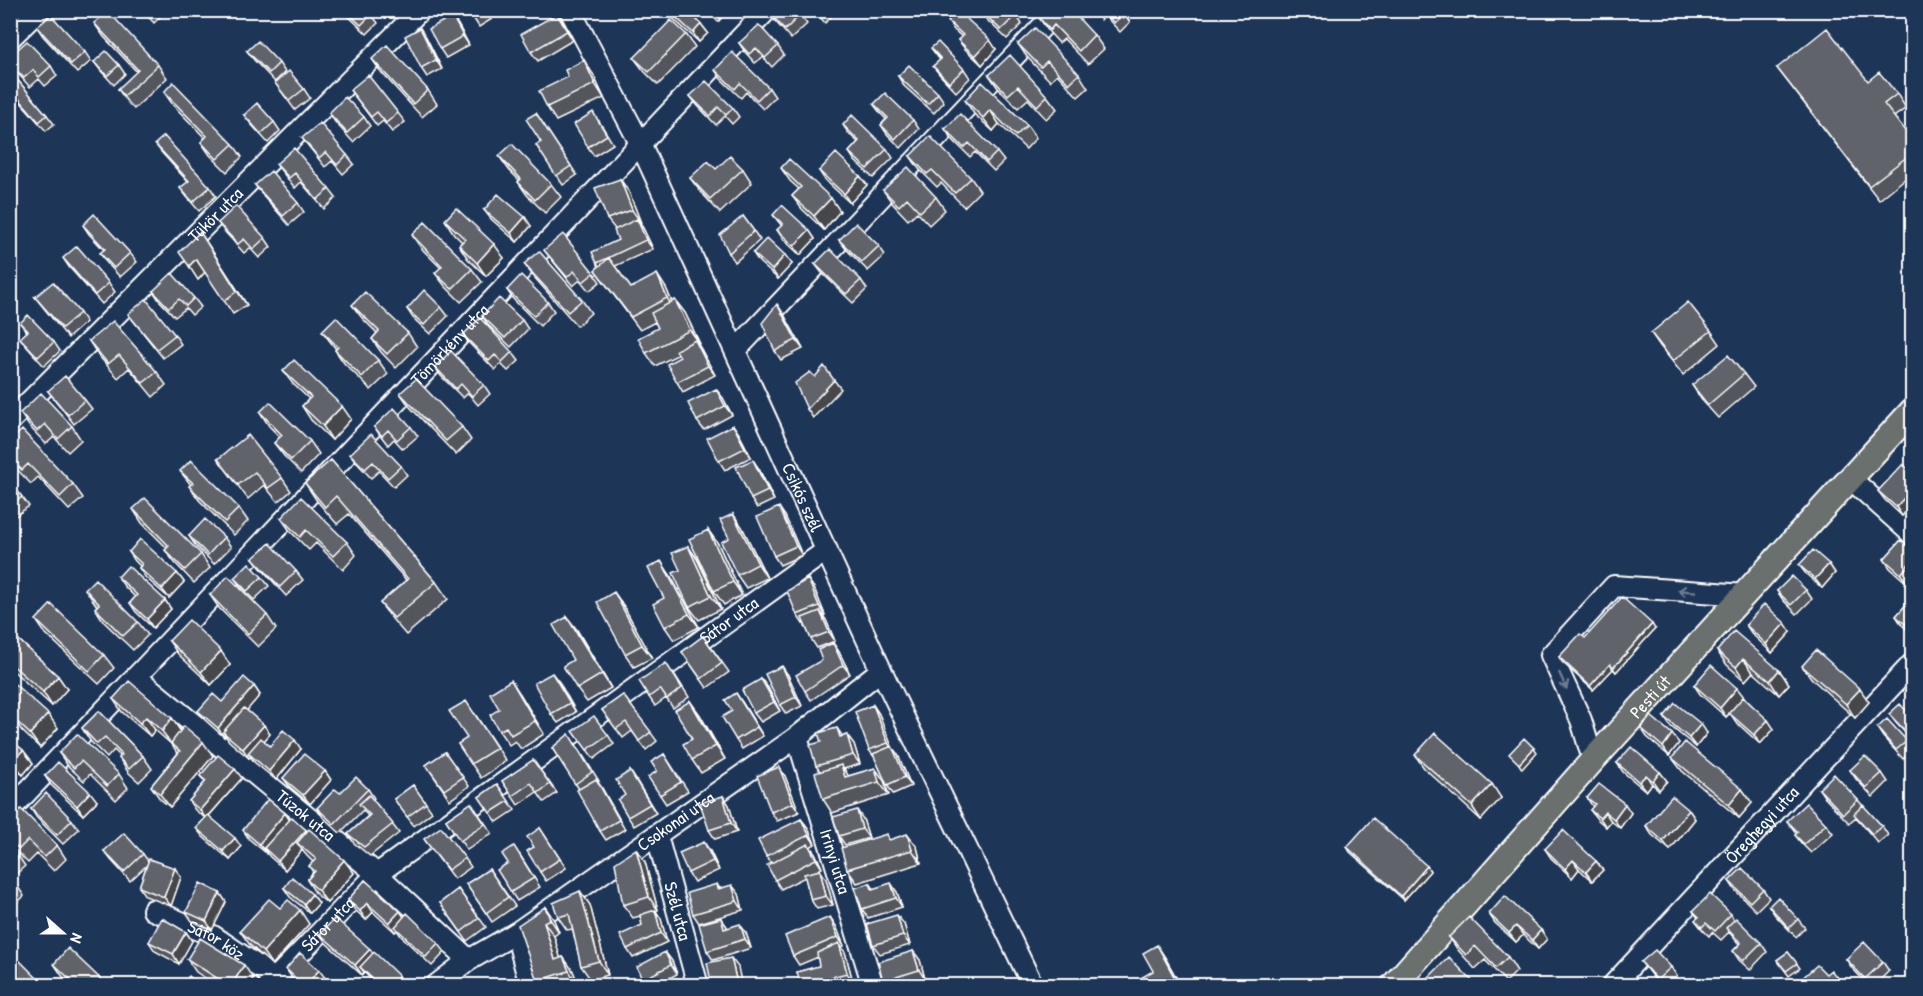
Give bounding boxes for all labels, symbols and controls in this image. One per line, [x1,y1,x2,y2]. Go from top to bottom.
street label: Tükör utca [182,181,248,248]
street label: Tömörkény utca [405,298,494,391]
street label: Csikós szél [776,459,829,536]
one-way arrow [1678,585,1698,596]
street label: Sátor utca [694,590,763,650]
street label: Pesti út [1624,669,1677,724]
one-way arrow [1557,671,1569,689]
street label: Öreghegyi utca [1719,780,1804,869]
street label: Túzok utca [271,783,341,847]
street label: Csokonai utca [632,785,720,857]
street label: Irinyi utca [814,826,857,897]
street label: Szél utca [658,879,698,943]
street label: Sátor utca [295,891,360,957]
north arrow [33,903,93,963]
street label: Sátor köz [184,914,250,966]
text: N [65,930,89,947]

